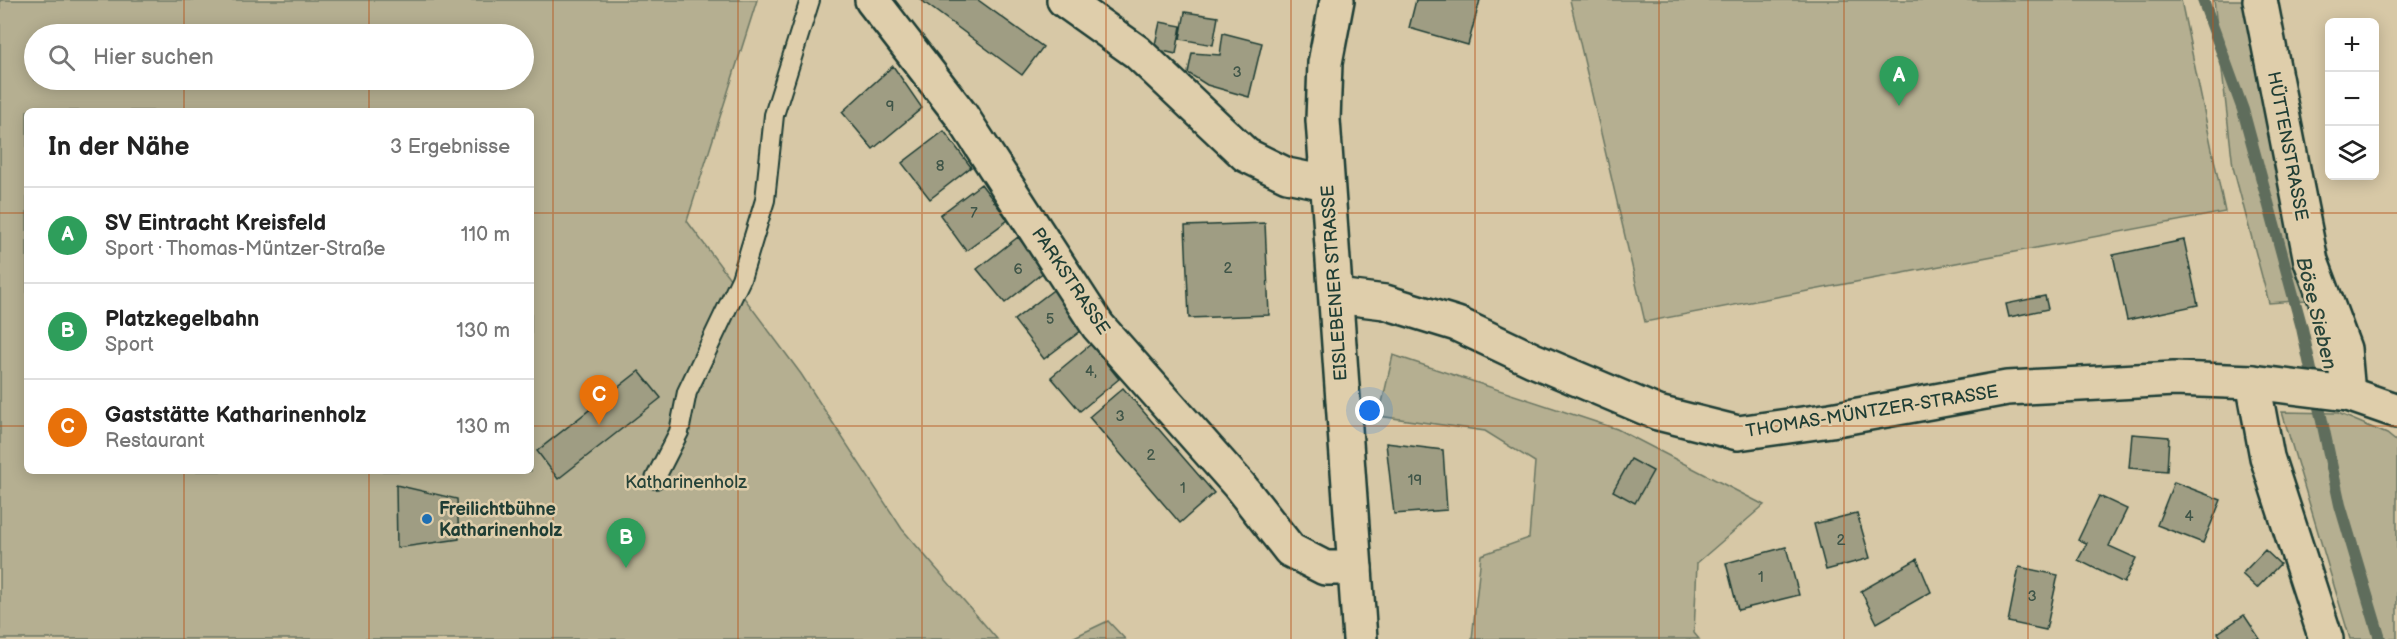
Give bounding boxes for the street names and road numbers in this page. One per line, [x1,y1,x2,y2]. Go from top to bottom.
street label: HÜTTENSTRASSE [2263,69,2313,223]
street label: EISLEBENER STRASSE [1317,184,1352,382]
street label: PARKSTRASSE [1027,224,1114,339]
street label: THOMAS-MÜNTZER-STRASSE [1744,380,2000,442]

